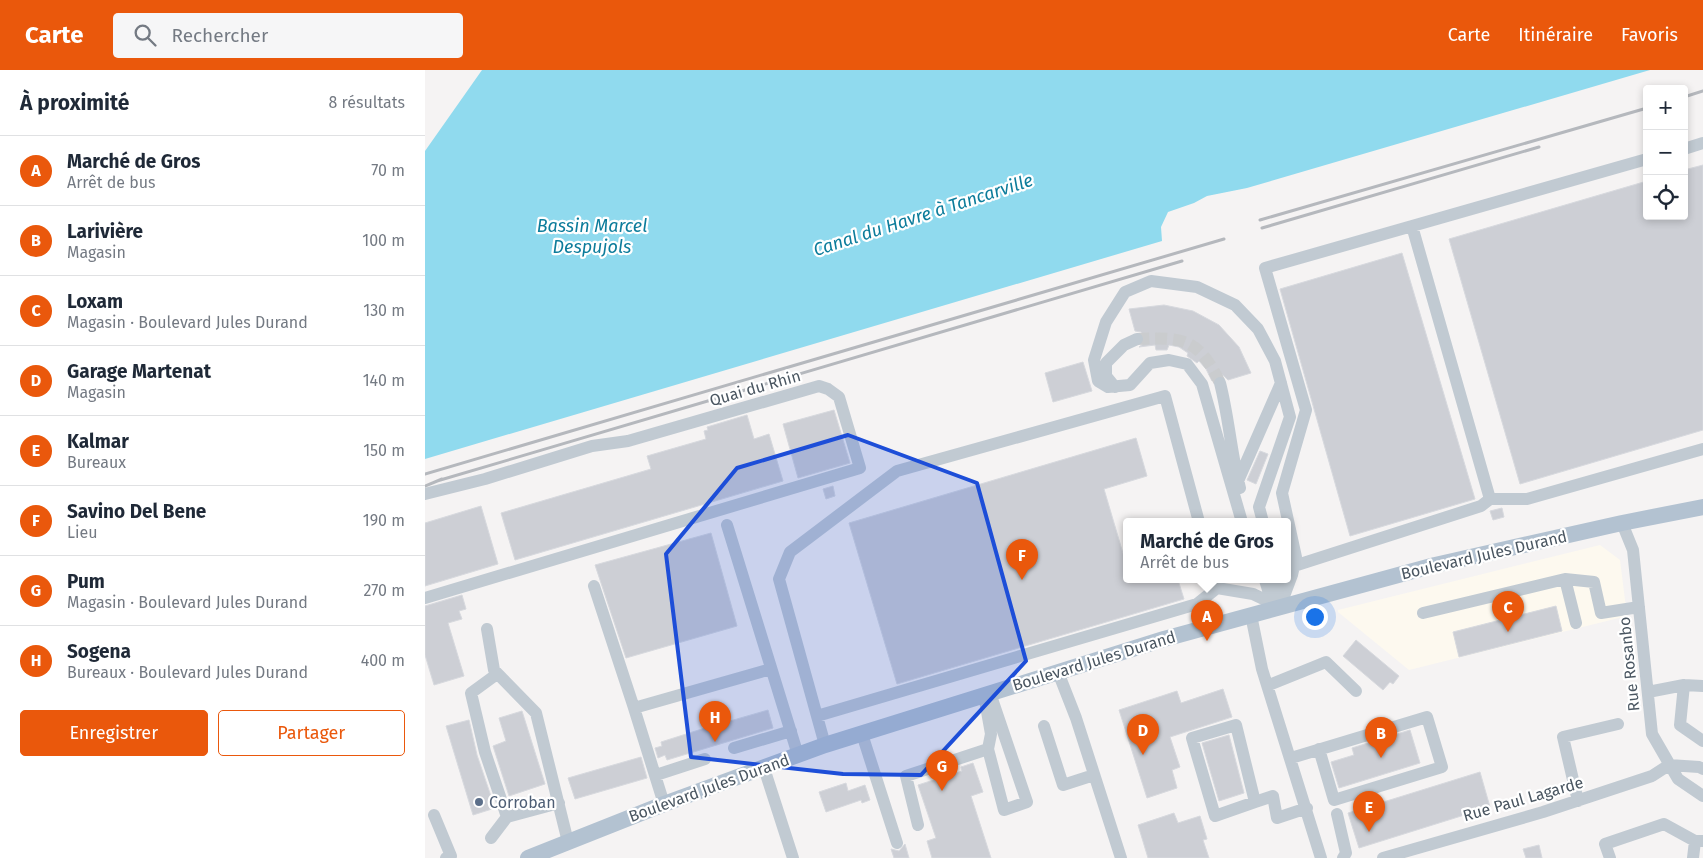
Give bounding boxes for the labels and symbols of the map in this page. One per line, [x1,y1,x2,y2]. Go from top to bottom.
water label: Canal du Havre à Tancarville [810,169,1036,261]
water label: Bassin Marcel Despujols [537,215,647,258]
street label: Quai du Rhin [707,366,803,410]
street label: Boulevard Jules Durand [1399,527,1569,583]
pin: F [1006,539,1038,580]
pin: C [1492,591,1524,632]
pin: A [1191,600,1223,641]
your location [1302,604,1328,630]
street label: Rue Rosanbo [1615,616,1643,712]
street label: Boulevard Jules Durand [1010,627,1178,695]
pin: H [699,701,731,742]
pin: D [1127,714,1159,755]
pin: B [1365,717,1397,758]
street label: Boulevard Jules Durand [626,750,792,826]
pin: G [926,750,958,791]
street label: Rue Paul Lagarde [1461,773,1585,825]
pin: E [1353,791,1385,832]
place label: Corroban [489,793,556,812]
marker: Corroban [473,796,485,808]

